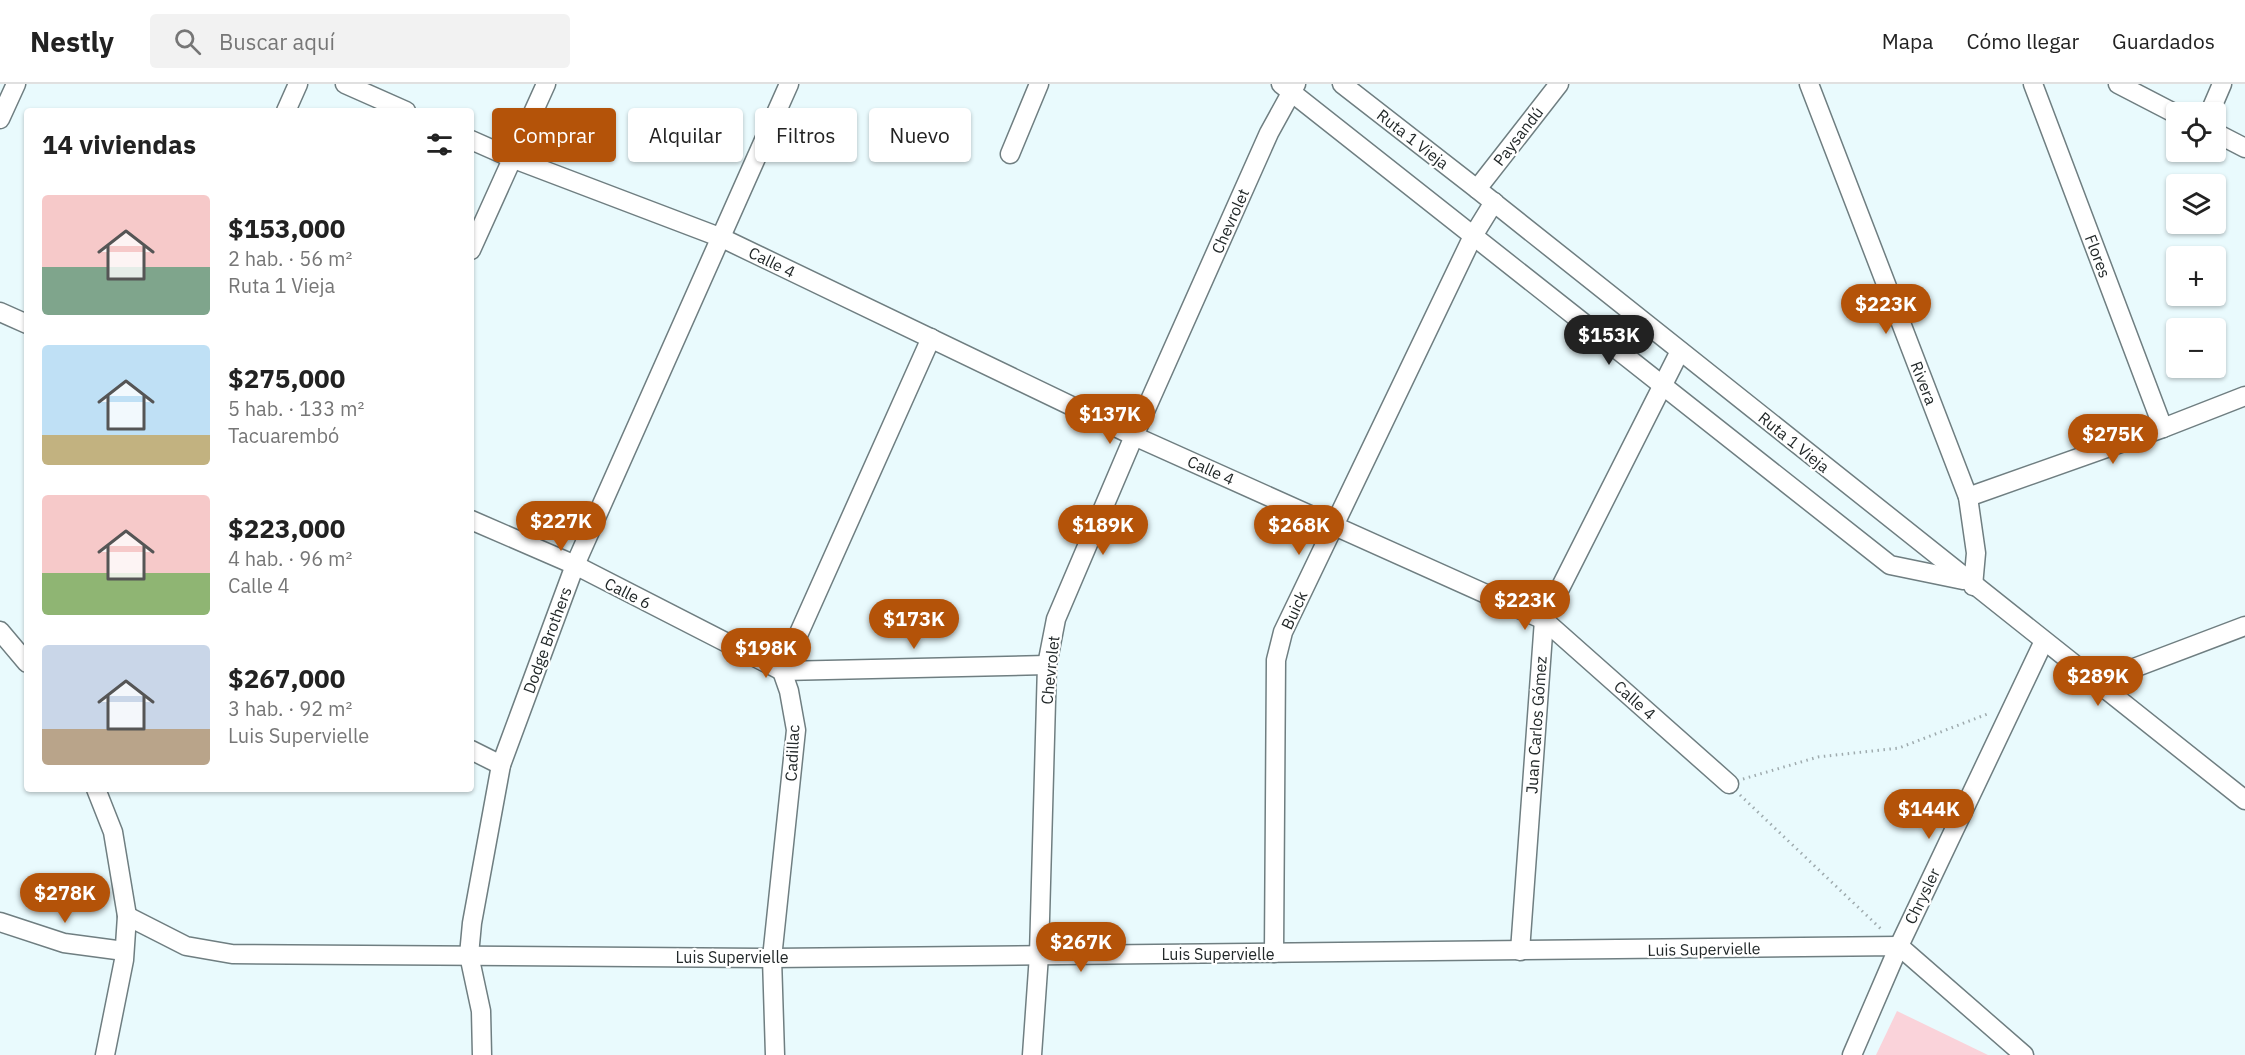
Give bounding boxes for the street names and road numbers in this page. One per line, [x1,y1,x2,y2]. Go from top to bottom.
street label: Paysandú [1489,102,1547,170]
street label: Ruta 1 Vieja [1373,105,1453,174]
street label: Chevrolet [1207,185,1253,257]
street label: Flores [2081,232,2115,280]
street label: Calle 4 [745,242,799,282]
street label: Rivera [1907,358,1942,408]
street label: Ruta 1 Vieja [1754,407,1834,477]
street label: Calle 4 [1184,451,1238,489]
street label: Calle 6 [602,573,654,613]
street label: Dodge Brothers [518,584,576,696]
street label: Buick [1276,587,1312,632]
street label: Chevrolet [1036,635,1064,705]
street label: Juan Carlos Gómez [1521,655,1551,795]
street label: Calle 4 [1610,676,1660,724]
street label: Cadillac [781,724,803,782]
street label: Chrysler [1900,865,1944,927]
street label: Luis Supervielle [1647,938,1761,960]
street label: Luis Supervielle [1161,944,1275,964]
street label: Luis Supervielle [675,947,789,967]

